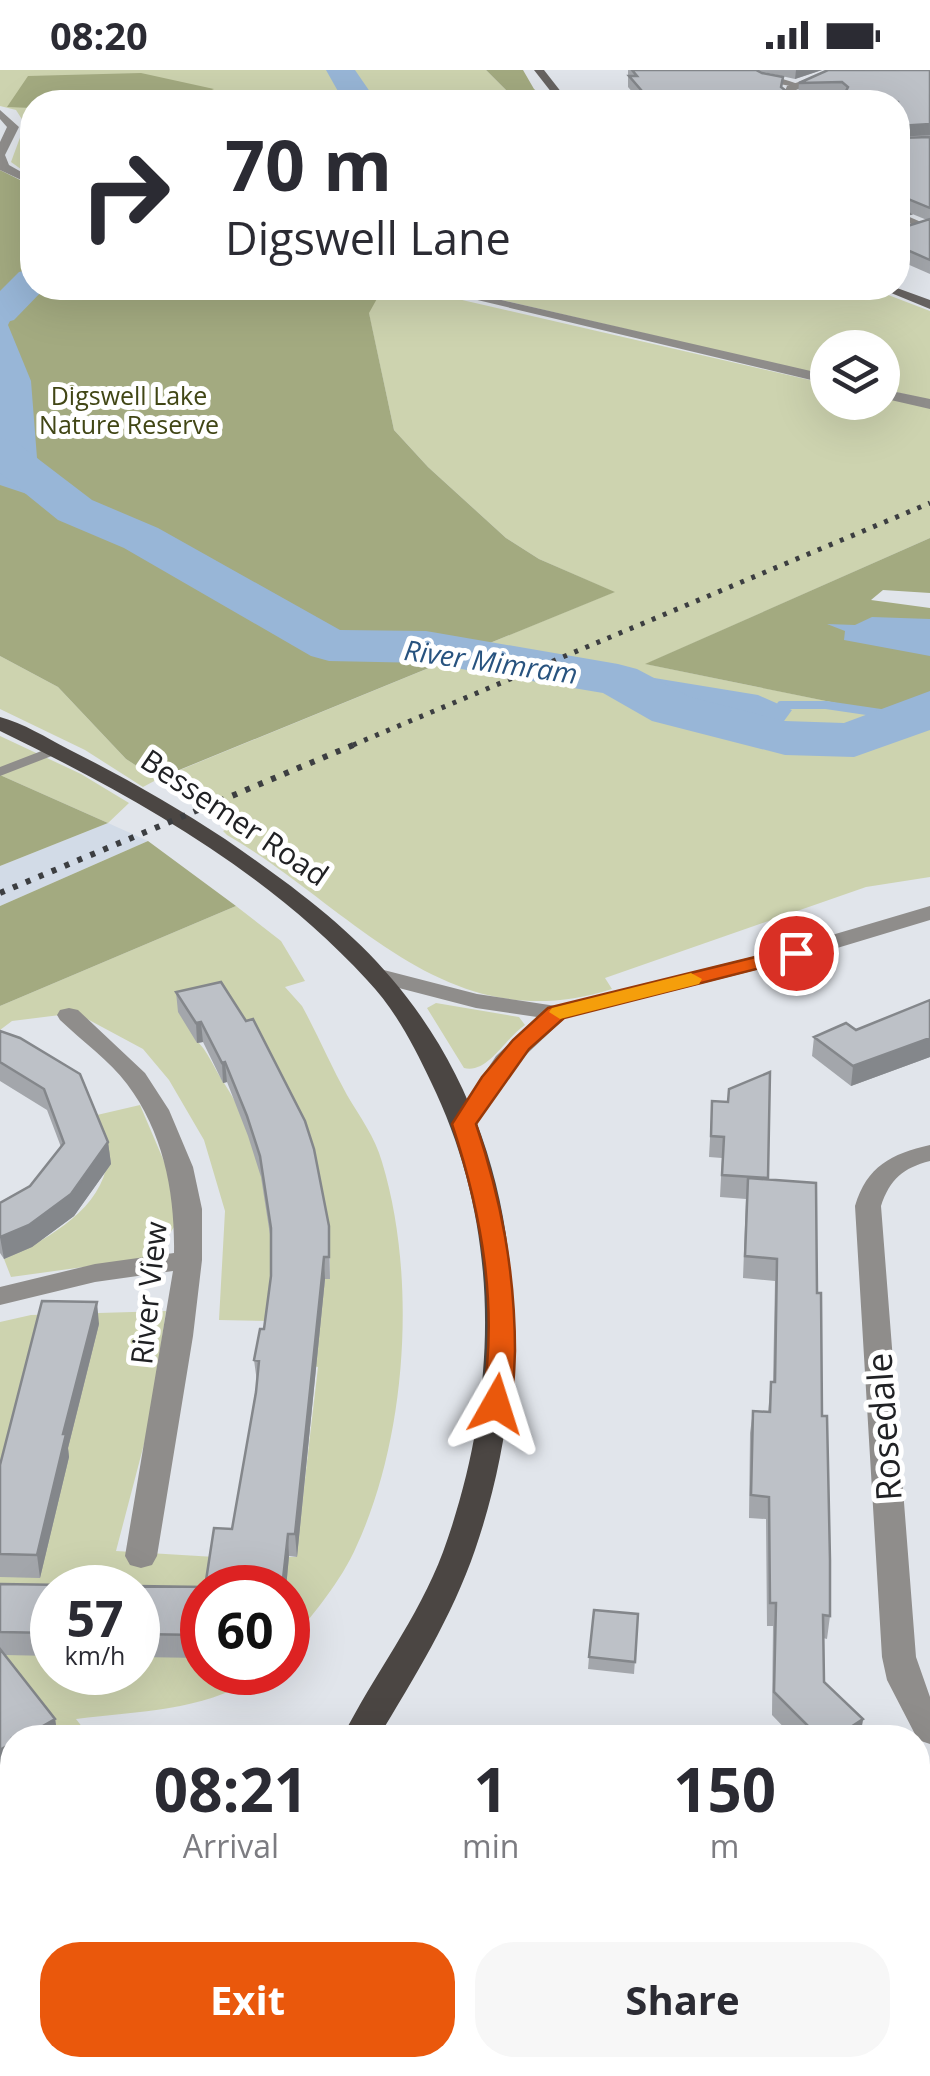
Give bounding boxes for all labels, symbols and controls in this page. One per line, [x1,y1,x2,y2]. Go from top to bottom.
text: 08:20 [50,9,148,61]
text: 70 m [225,116,392,212]
icon: right [60,130,190,260]
text: Digswell Lane [225,207,511,268]
map controls [810,330,900,420]
button: layers [810,330,900,420]
park label: Digswell Lake Nature Reserve [39,378,219,441]
water label: River Mimram [402,630,580,692]
street label: Bessemer Road [133,739,337,895]
pin [754,911,839,996]
icon: arrive [769,926,824,981]
street label: River View [120,1219,176,1367]
street label: Rosedale [854,1351,912,1503]
position arrow [444,1352,548,1456]
speed limit sign: 60 [180,1565,310,1695]
text: 57 [66,1584,124,1652]
text: km/h [65,1638,125,1672]
text: 08:21 [154,1748,308,1830]
text: 1 [474,1748,508,1830]
text: 150 [673,1748,776,1830]
text: Arrival [183,1824,279,1867]
text: min [462,1824,519,1867]
text: m [710,1824,739,1867]
button: Exit [40,1942,455,2057]
button: Share [475,1942,890,2057]

